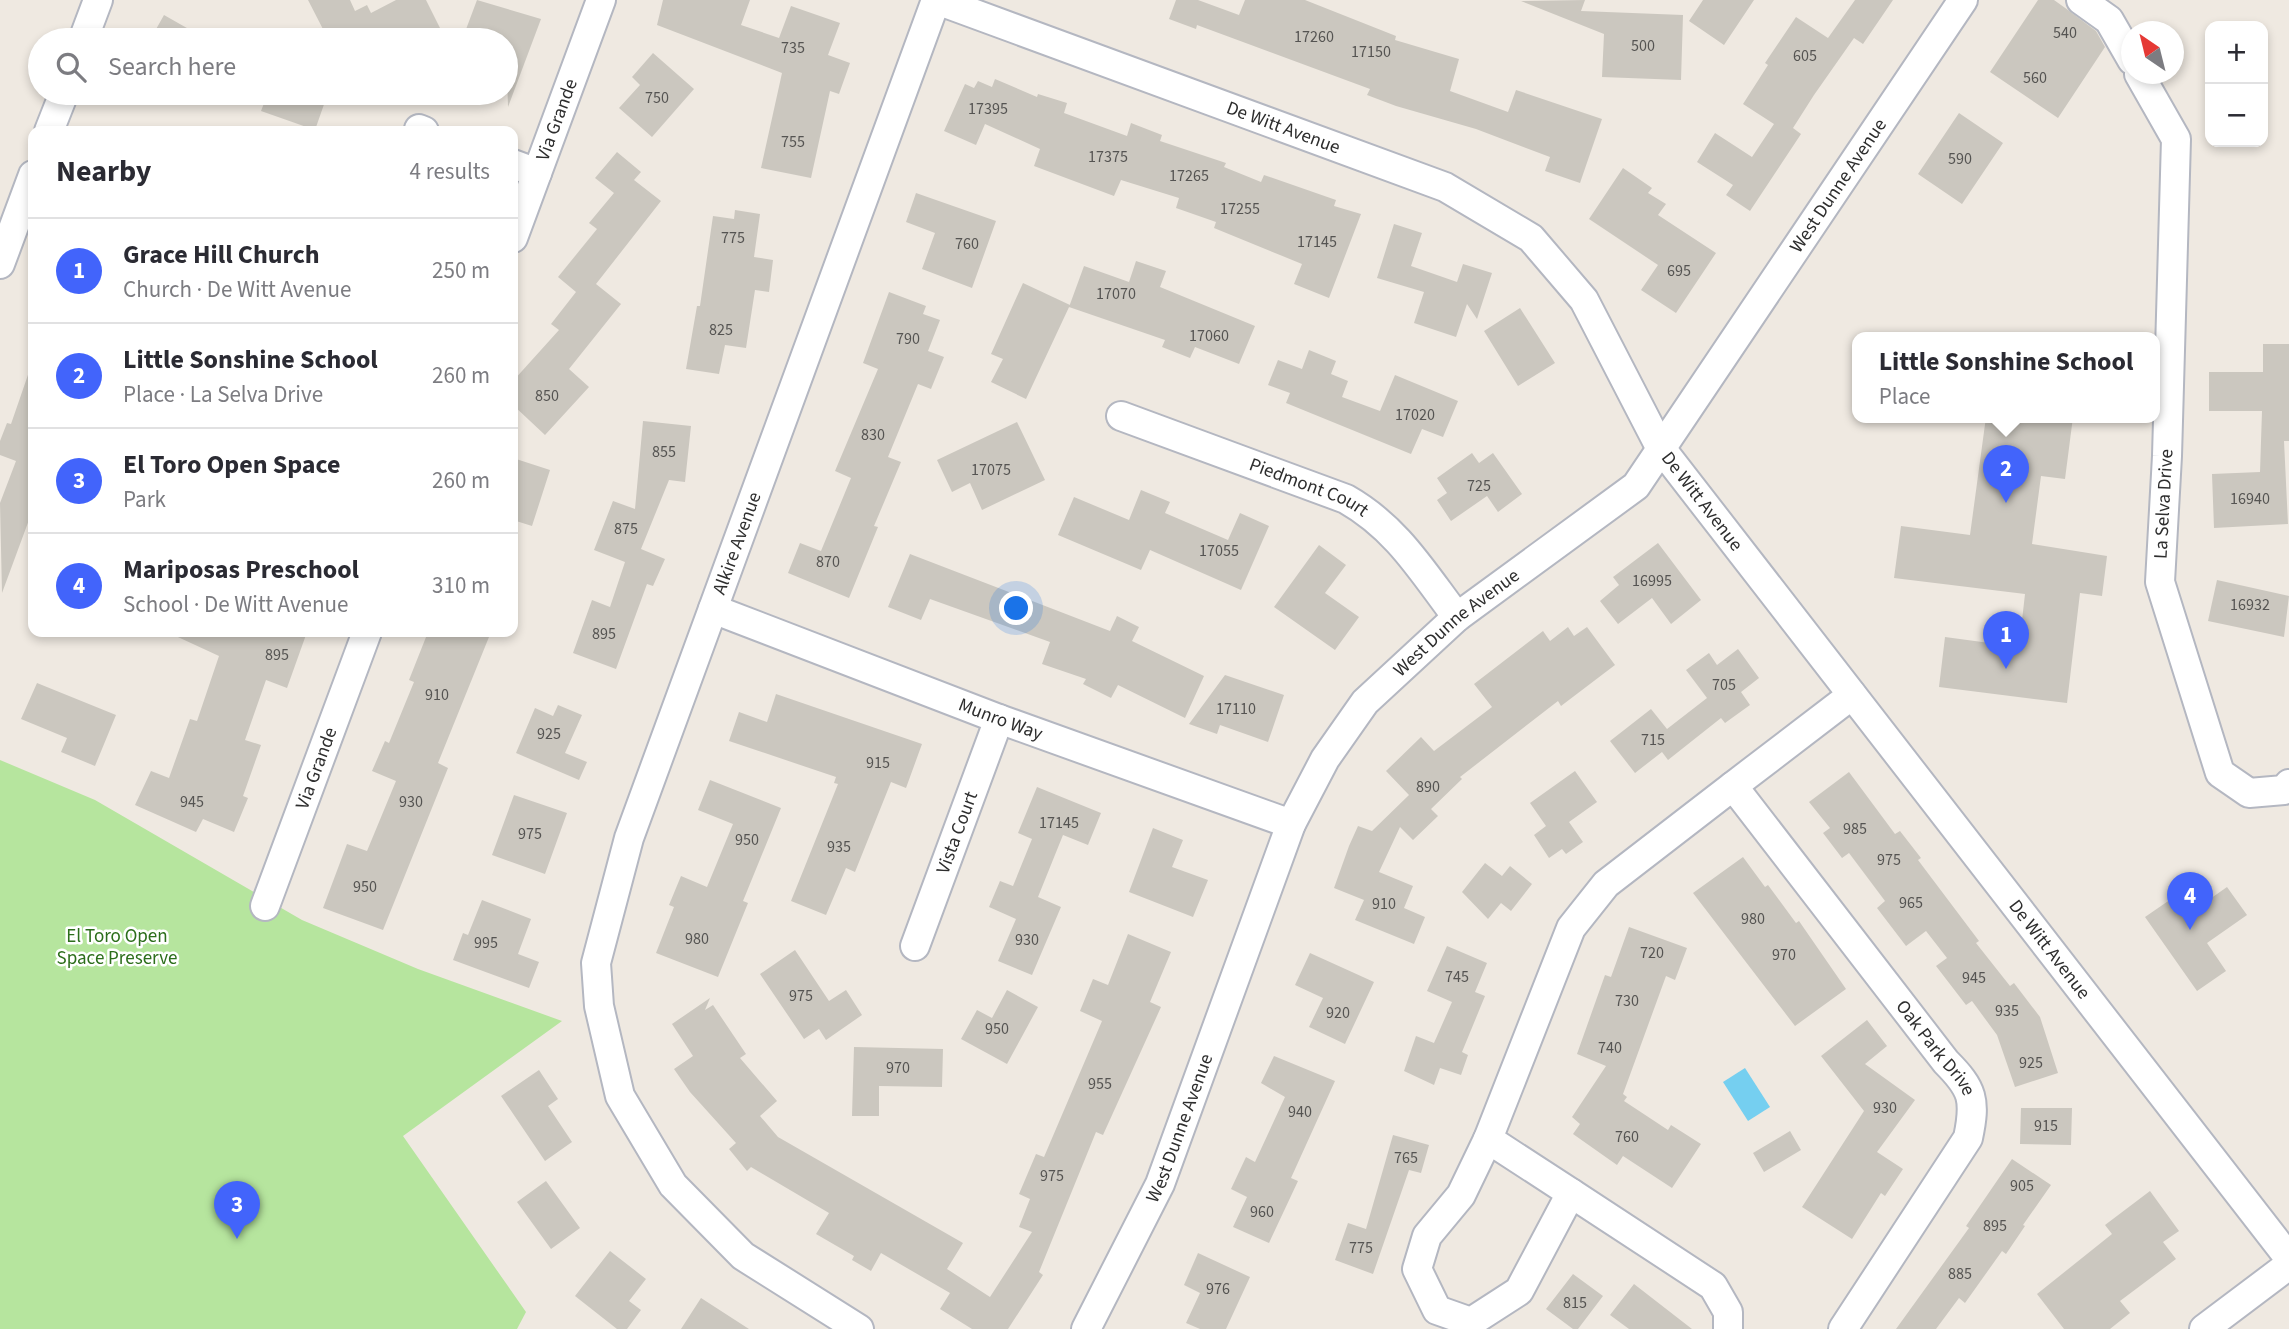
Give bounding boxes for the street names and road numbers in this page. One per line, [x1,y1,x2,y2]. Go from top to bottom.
street label: Via Grande [529,75,584,165]
street label: De Witt Avenue [1223,94,1344,161]
street label: West Dunne Avenue [1783,113,1893,258]
street label: De Witt Avenue [1655,446,1749,557]
street label: La Selva Drive [2148,448,2180,560]
street label: Piedmont Court [1245,451,1375,524]
street label: Alkire Avenue [706,488,768,598]
street label: West Dunne Avenue [1387,562,1525,683]
street label: Munro Way [954,691,1047,747]
street label: Via Grande [289,723,344,813]
street label: Vista Court [929,787,985,878]
street label: De Witt Avenue [2002,894,2097,1005]
street label: Oak Park Drive [1889,994,1982,1100]
street label: West Dunne Avenue [1139,1050,1220,1207]

